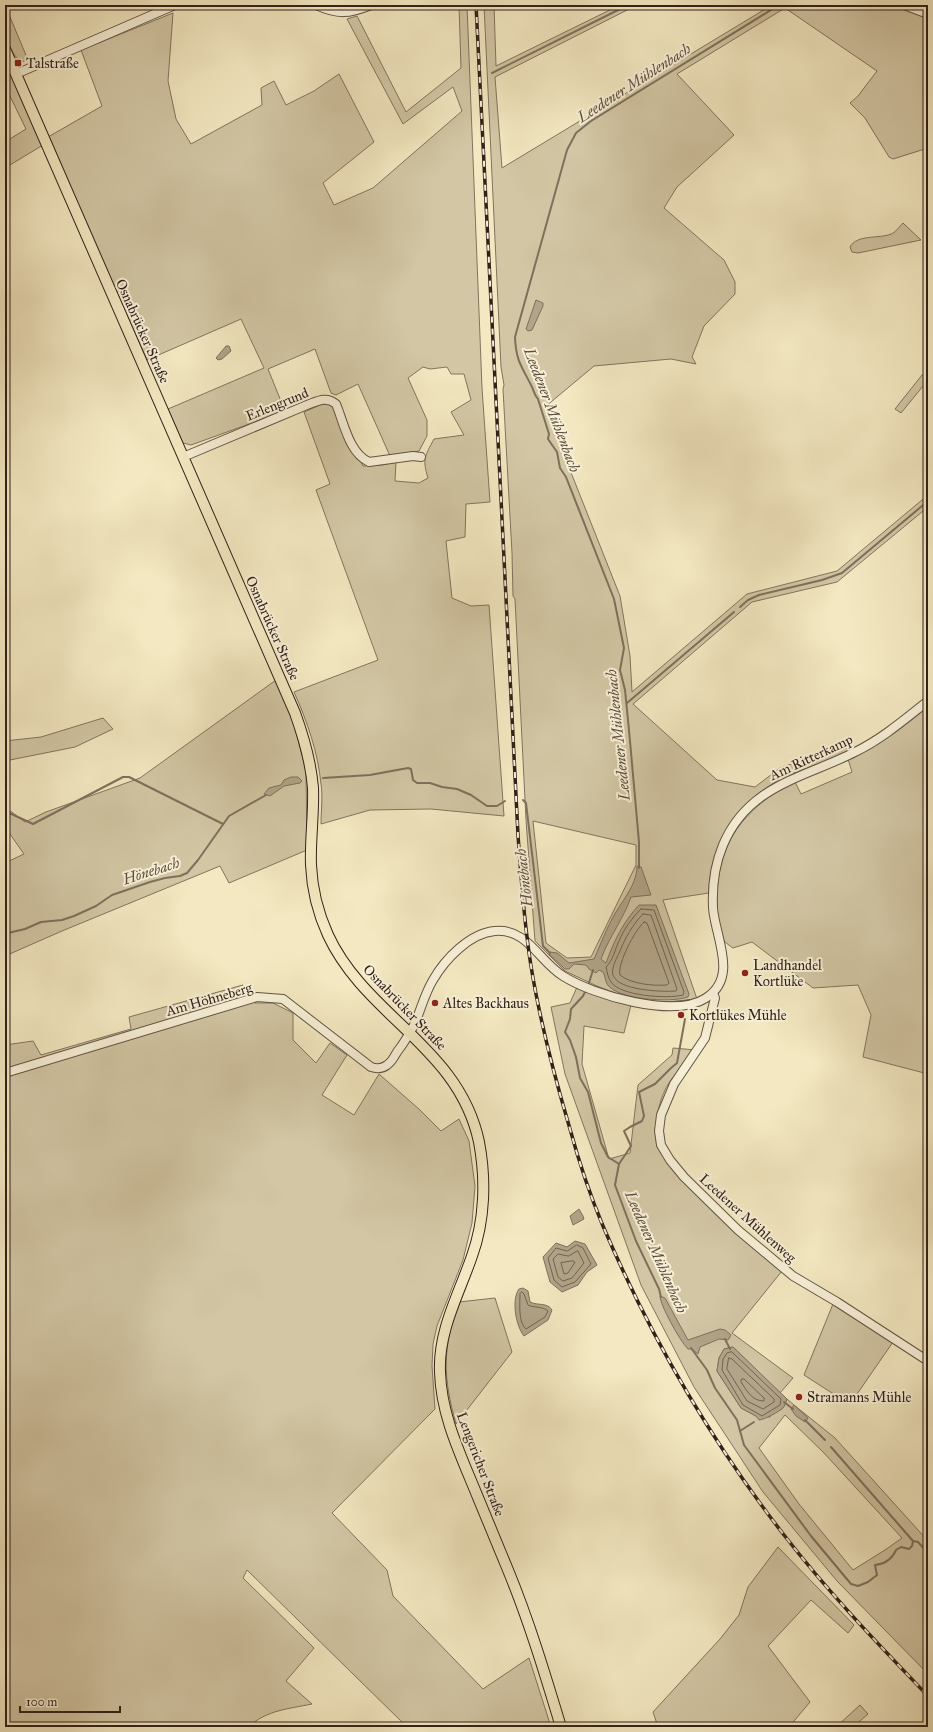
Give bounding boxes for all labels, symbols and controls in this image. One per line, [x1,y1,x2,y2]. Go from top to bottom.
water label: Leedener Mühlenbach [573,39,695,127]
place label: Talstraße [26,55,79,72]
marker: Talstraße [13,58,23,68]
street label: Osnabrücker Straße [112,276,173,386]
water label: Leedener Mühlenbach [520,344,584,475]
street label: Erlengrund [243,384,311,425]
street label: Osnabrücker Straße [242,573,303,683]
water label: Leedener Mühlenbach [602,668,634,802]
street label: Am Ritterkamp [766,731,856,785]
water label: Hönebach [511,847,537,909]
water label: Hönebach [119,853,182,889]
place label: Landhandel Kortlüke [753,957,822,990]
street label: Osnabrücker Straße [359,961,450,1054]
marker: Landhandel Kortlüke [740,968,750,978]
street label: Am Höhneberg [163,979,255,1020]
place label: Altes Backhaus [442,995,529,1012]
marker: Altes Backhaus [430,998,440,1008]
place label: Kortlükes Mühle [689,1007,787,1024]
marker: Kortlükes Mühle [676,1010,686,1020]
street label: Leedener Mühlenweg [696,1170,800,1267]
water label: Leedener Mühlenbach [621,1187,691,1316]
place label: Stramanns Mühle [807,1389,911,1406]
marker: Stramanns Mühle [794,1392,804,1402]
street label: Lengericher Straße [453,1410,508,1519]
scale bar [20,1688,120,1714]
text: 100 m [26,1695,57,1709]

